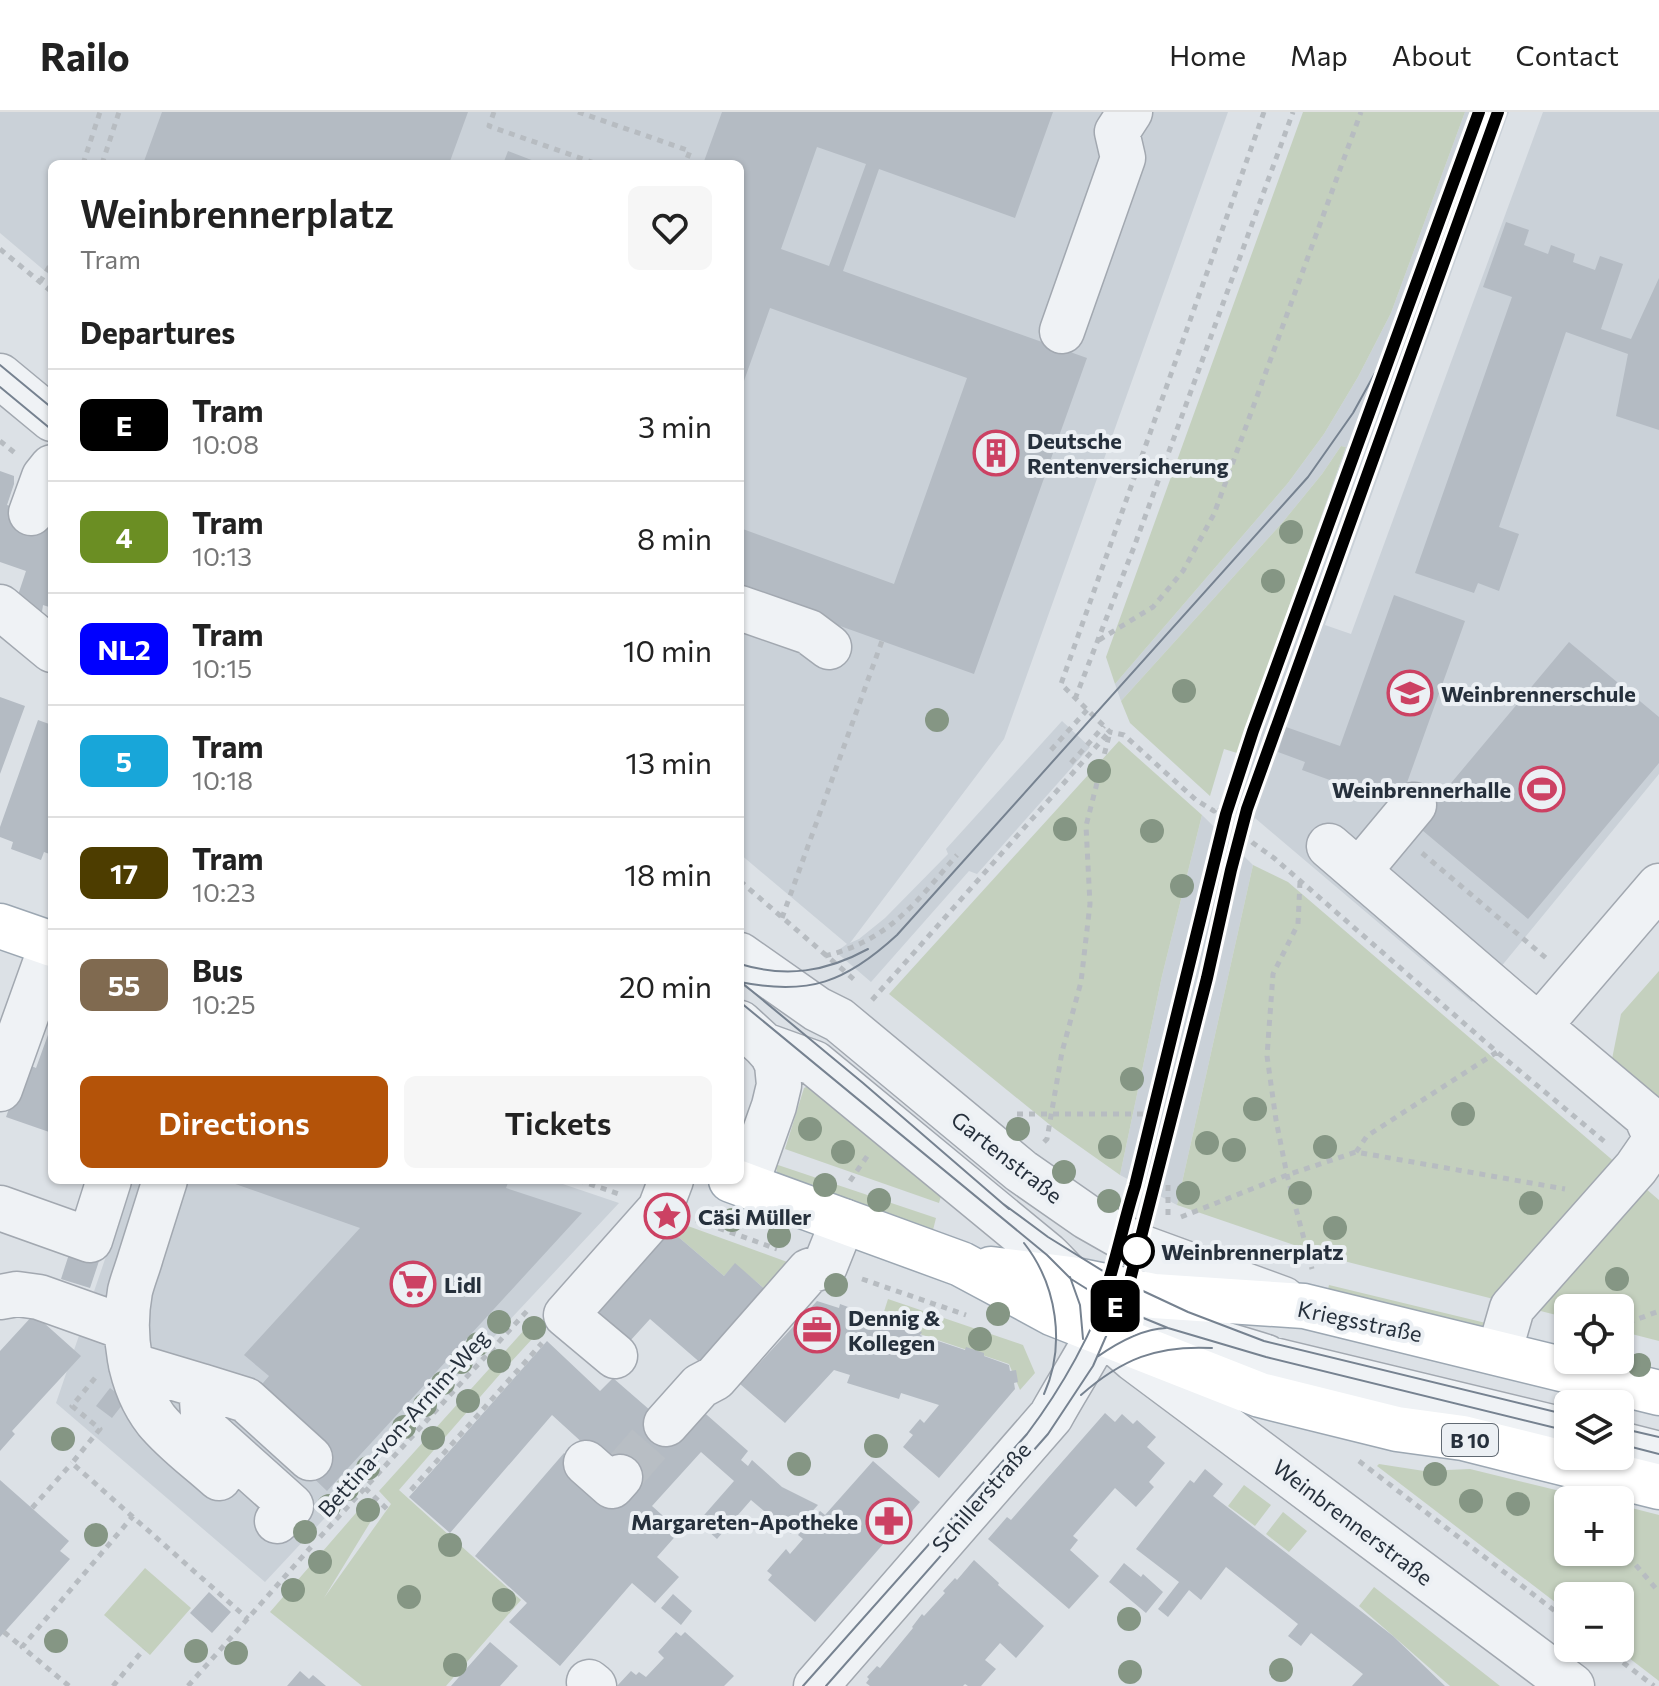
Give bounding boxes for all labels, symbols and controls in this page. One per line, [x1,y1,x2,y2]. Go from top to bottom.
text: Railo [40,32,130,79]
text: Home [1169,38,1246,72]
text: Map [1290,38,1348,72]
text: About [1392,38,1472,72]
text: Contact [1516,38,1619,72]
button: heart [628,186,712,270]
text: Weinbrennerplatz [80,189,394,236]
text: Tram [80,243,141,274]
text: Departures [80,313,235,350]
text: Tram [192,391,264,428]
text: 3 min [638,407,712,444]
text: E [116,408,132,442]
place label: Deutsche Rentenversicherung [1027,427,1229,479]
text: 10:08 [192,428,259,459]
building icon: Deutsche Rentenversicherung [972,429,1020,477]
text: Tram [192,503,264,540]
text: 8 min [637,519,712,556]
text: 4 [115,520,133,554]
text: 10:13 [192,540,252,571]
text: Tram [192,615,264,652]
text: 10 min [623,631,712,668]
text: NL2 [97,632,151,666]
text: 10:15 [192,652,252,683]
school or university icon: Weinbrennerschule [1386,669,1434,717]
place label: Weinbrennerschule [1441,680,1636,707]
text: Tram [192,727,264,764]
text: 13 min [625,743,712,780]
text: 5 [116,744,132,778]
text: 10:18 [192,764,253,795]
sports icon: Weinbrennerhalle [1518,765,1566,813]
place label: Weinbrennerhalle [1332,776,1511,803]
text: Tram [192,839,264,876]
text: 18 min [624,855,712,892]
text: 17 [110,856,138,890]
text: 10:23 [192,876,255,907]
text: Bus [192,951,243,988]
text: 20 min [619,967,712,1004]
text: 55 [108,968,140,1002]
text: 10:25 [192,988,256,1019]
button: Directions [80,1076,388,1168]
button: Tickets [404,1076,712,1168]
street label: Gartenstraße [946,1105,1068,1209]
place icon: Cäsi Müller [643,1192,691,1240]
place label: Cäsi Müller [698,1203,811,1230]
marker: Weinbrennerplatz [1120,1234,1154,1268]
place label: Weinbrennerplatz [1161,1238,1344,1265]
supermarket icon: Lidl [389,1260,437,1308]
place label: Lidl [444,1271,482,1298]
line badge: E [1089,1280,1141,1332]
text: E [1107,1289,1123,1323]
map controls [1554,1294,1634,1662]
button: locate [1554,1294,1634,1374]
street label: Kriegsstraße [1295,1295,1425,1347]
place label: Dennig & Kollegen [848,1304,941,1356]
office icon: Dennig & Kollegen [793,1306,841,1354]
street label: Bettina-von-Arnim-Weg [312,1324,494,1522]
button: layers [1554,1390,1634,1470]
road number: B 10 [1442,1424,1498,1456]
street label: Schillerstraße [926,1436,1036,1558]
street label: Weinbrennerstraße [1268,1453,1438,1591]
button: + [1554,1486,1634,1566]
pharmacy icon: Margareten-Apotheke [865,1497,913,1545]
place label: Margareten-Apotheke [631,1508,858,1535]
button: − [1554,1582,1634,1662]

